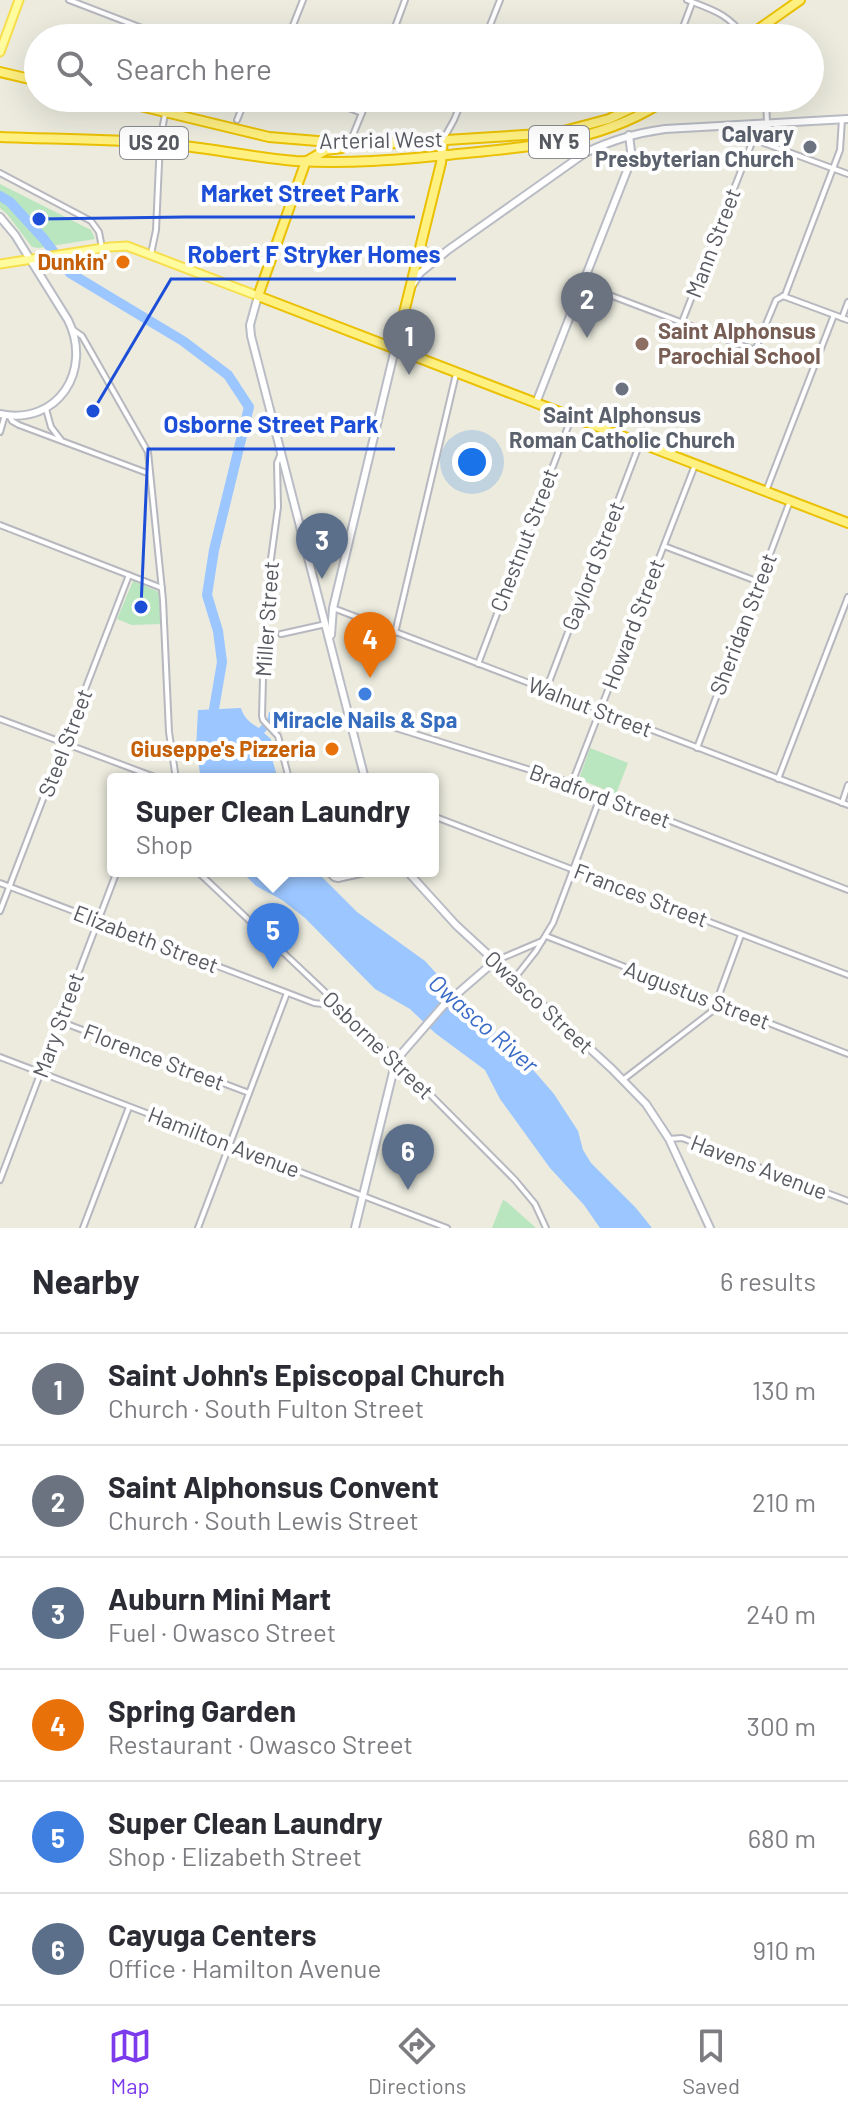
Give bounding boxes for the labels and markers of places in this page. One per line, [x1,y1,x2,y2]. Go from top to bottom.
place label: Calvary Presbyterian Church [595,120,794,171]
marker: Calvary Presbyterian Church [801,138,819,156]
callout: Market Street Park [185,169,415,217]
callout: Robert F Stryker Homes [171,231,456,279]
place label: Dunkin' [37,248,107,274]
marker: Dunkin' [114,253,132,271]
pin: 2 [561,272,613,338]
pin: 1 [383,309,435,375]
place label: Saint Alphonsus Parochial School [658,317,821,368]
marker: Saint Alphonsus Parochial School [633,335,651,353]
marker: Saint Alphonsus Roman Catholic Church [613,380,631,398]
callout: Osborne Street Park [148,401,395,449]
place label: Saint Alphonsus Roman Catholic Church [509,401,735,452]
pin: 3 [296,513,348,579]
pin: 4 [344,612,396,678]
marker: Miracle Nails & Spa [356,685,374,703]
place label: Miracle Nails & Spa [273,706,457,732]
place label: Giuseppe's Pizzeria [131,735,316,761]
marker: Giuseppe's Pizzeria [323,740,341,758]
pin: 5 [247,903,299,969]
pin: 6 [382,1124,434,1190]

